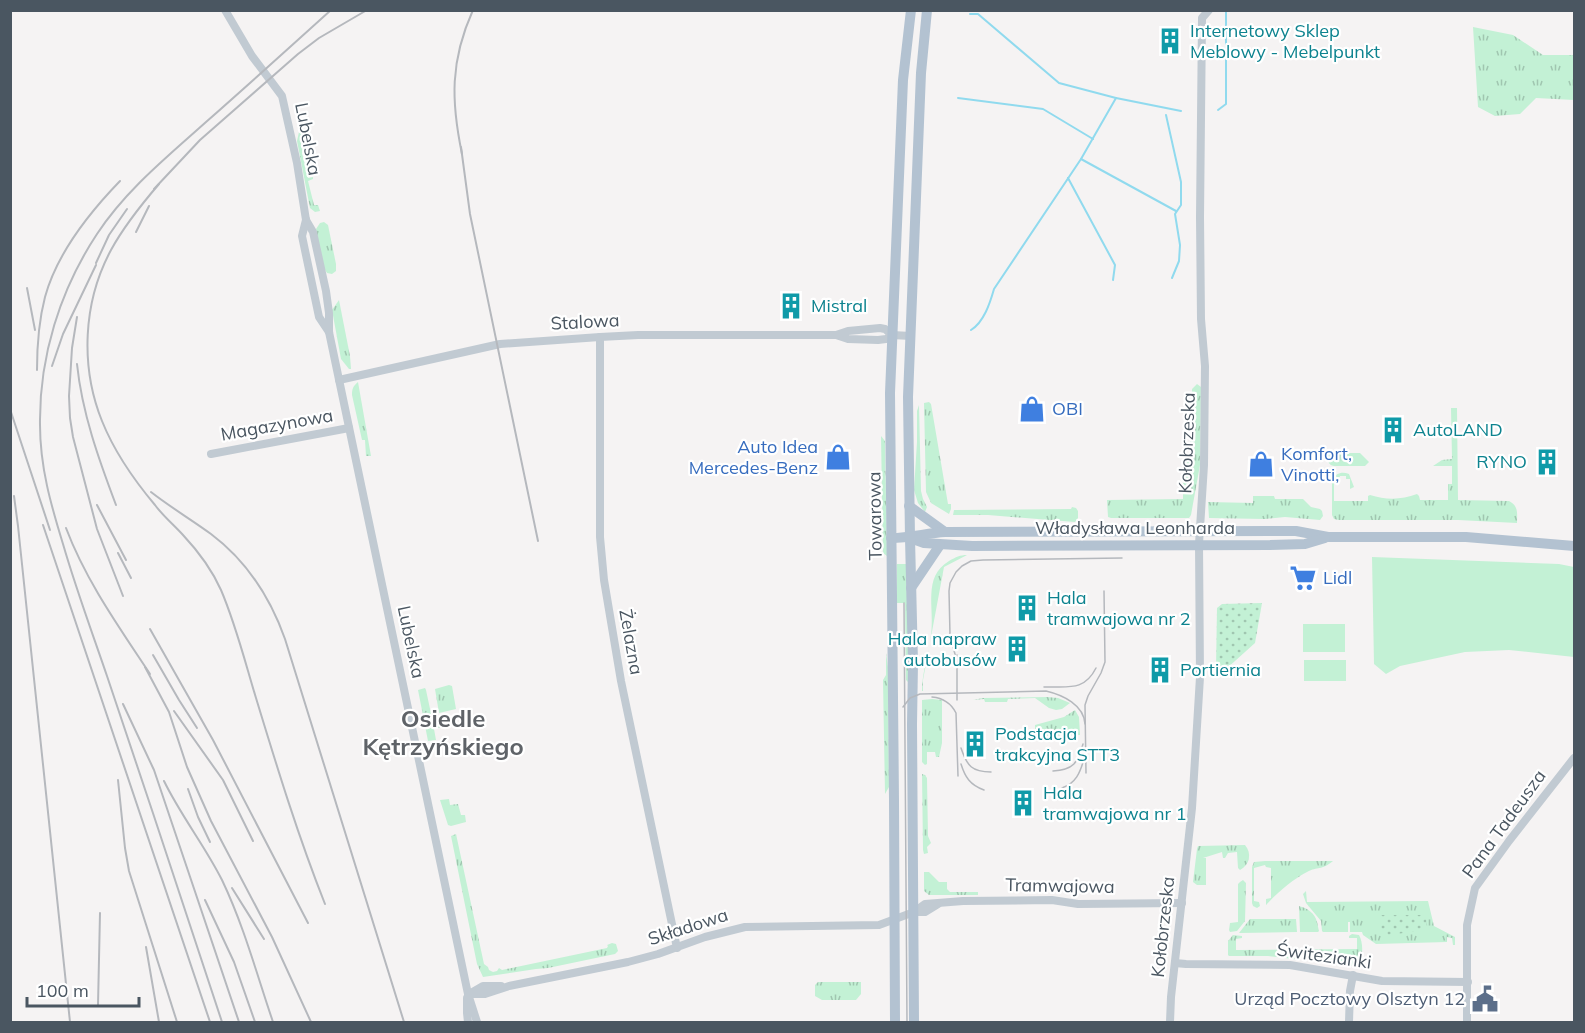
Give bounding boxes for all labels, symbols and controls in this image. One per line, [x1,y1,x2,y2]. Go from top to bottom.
place label: Internetowy Sklep Meblowy - Mebelpunkt [1190,19,1380,63]
building icon: Internetowy Sklep Meblowy - Mebelpunkt [1155,26,1185,56]
street label: Lubelska [290,100,327,177]
building icon: Mistral [776,291,806,321]
place label: Mistral [811,294,867,317]
street label: Stalowa [550,308,620,335]
street label: Kołobrzeska [1173,392,1200,494]
shop icon: OBI [1017,394,1047,424]
place label: OBI [1052,397,1083,420]
street label: Magazynowa [219,403,335,446]
building icon: AutoLAND [1378,415,1408,445]
place label: AutoLAND [1413,418,1503,441]
place label: Auto Idea Mercedes-Benz [689,435,818,479]
shop icon: Auto Idea Mercedes-Benz [823,442,853,472]
place label: Komfort, Vinotti, [1281,442,1352,486]
building icon: RYNO [1532,447,1562,477]
shop icon: Komfort, Vinotti, [1246,449,1276,479]
place label: RYNO [1476,450,1527,473]
street label: Towarowa [862,471,887,561]
street label: Władysława Leonharda [1035,516,1235,539]
supermarket icon: Lidl [1288,563,1318,593]
place label: Lidl [1323,566,1352,589]
place label: Hala tramwajowa nr 2 [1047,586,1191,630]
building icon: Hala tramwajowa nr 2 [1012,593,1042,623]
street label: Lubelska [393,603,430,680]
street label: Żelazna [614,607,649,676]
place label: Hala napraw autobusów [888,627,997,671]
building icon: Hala napraw autobusów [1002,634,1032,664]
building icon: Portiernia [1145,655,1175,685]
place label: Portiernia [1180,658,1261,681]
district label: Osiedle Kętrzyńskiego [362,703,524,761]
place label: Podstacja trakcyjna STT3 [995,722,1120,766]
building icon: Podstacja trakcyjna STT3 [960,729,990,759]
street label: Pana Tadeusza [1457,765,1551,882]
place label: Hala tramwajowa nr 1 [1043,781,1187,825]
building icon: Hala tramwajowa nr 1 [1008,788,1038,818]
street label: Tramwajowa [1005,873,1115,898]
street label: Kołobrzeska [1146,875,1179,979]
street label: Składowa [645,903,731,950]
street label: Świtezianki [1275,937,1373,974]
scale bar [27,970,140,1008]
text: 100 m [36,979,89,1002]
public building icon: Urząd Pocztowy Olsztyn 12 [1470,984,1500,1014]
place label: Urząd Pocztowy Olsztyn 12 [1234,987,1465,1010]

